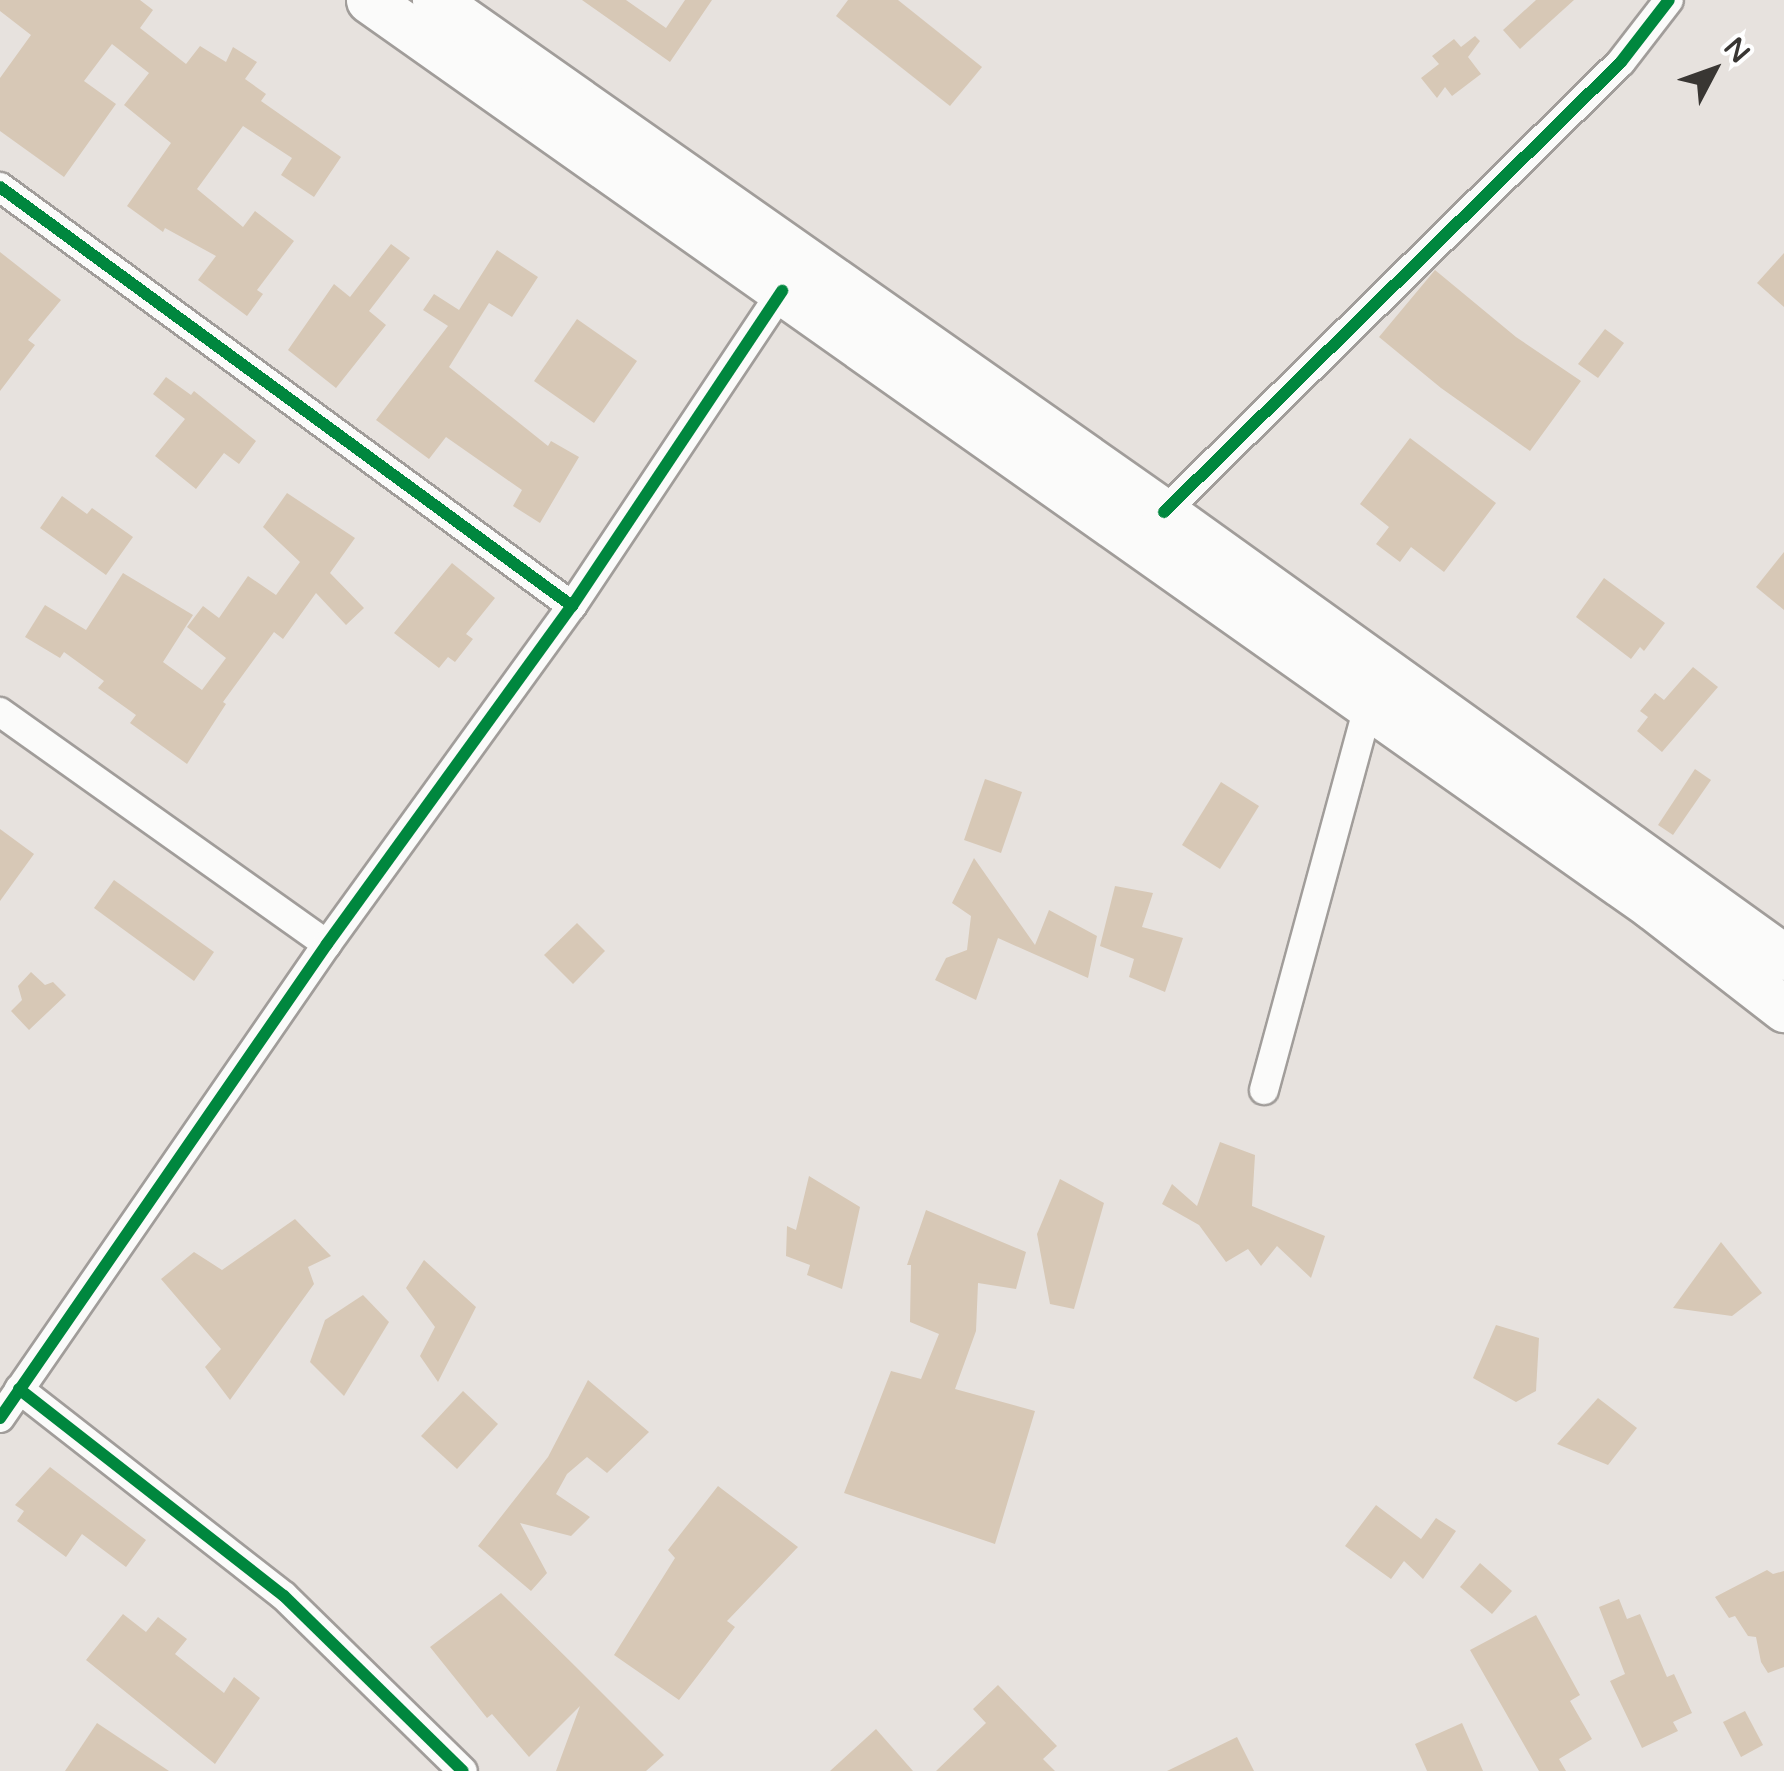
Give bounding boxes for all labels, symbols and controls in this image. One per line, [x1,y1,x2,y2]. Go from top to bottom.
north arrow [1664,20,1764,120]
text: N [1716,31,1757,70]

